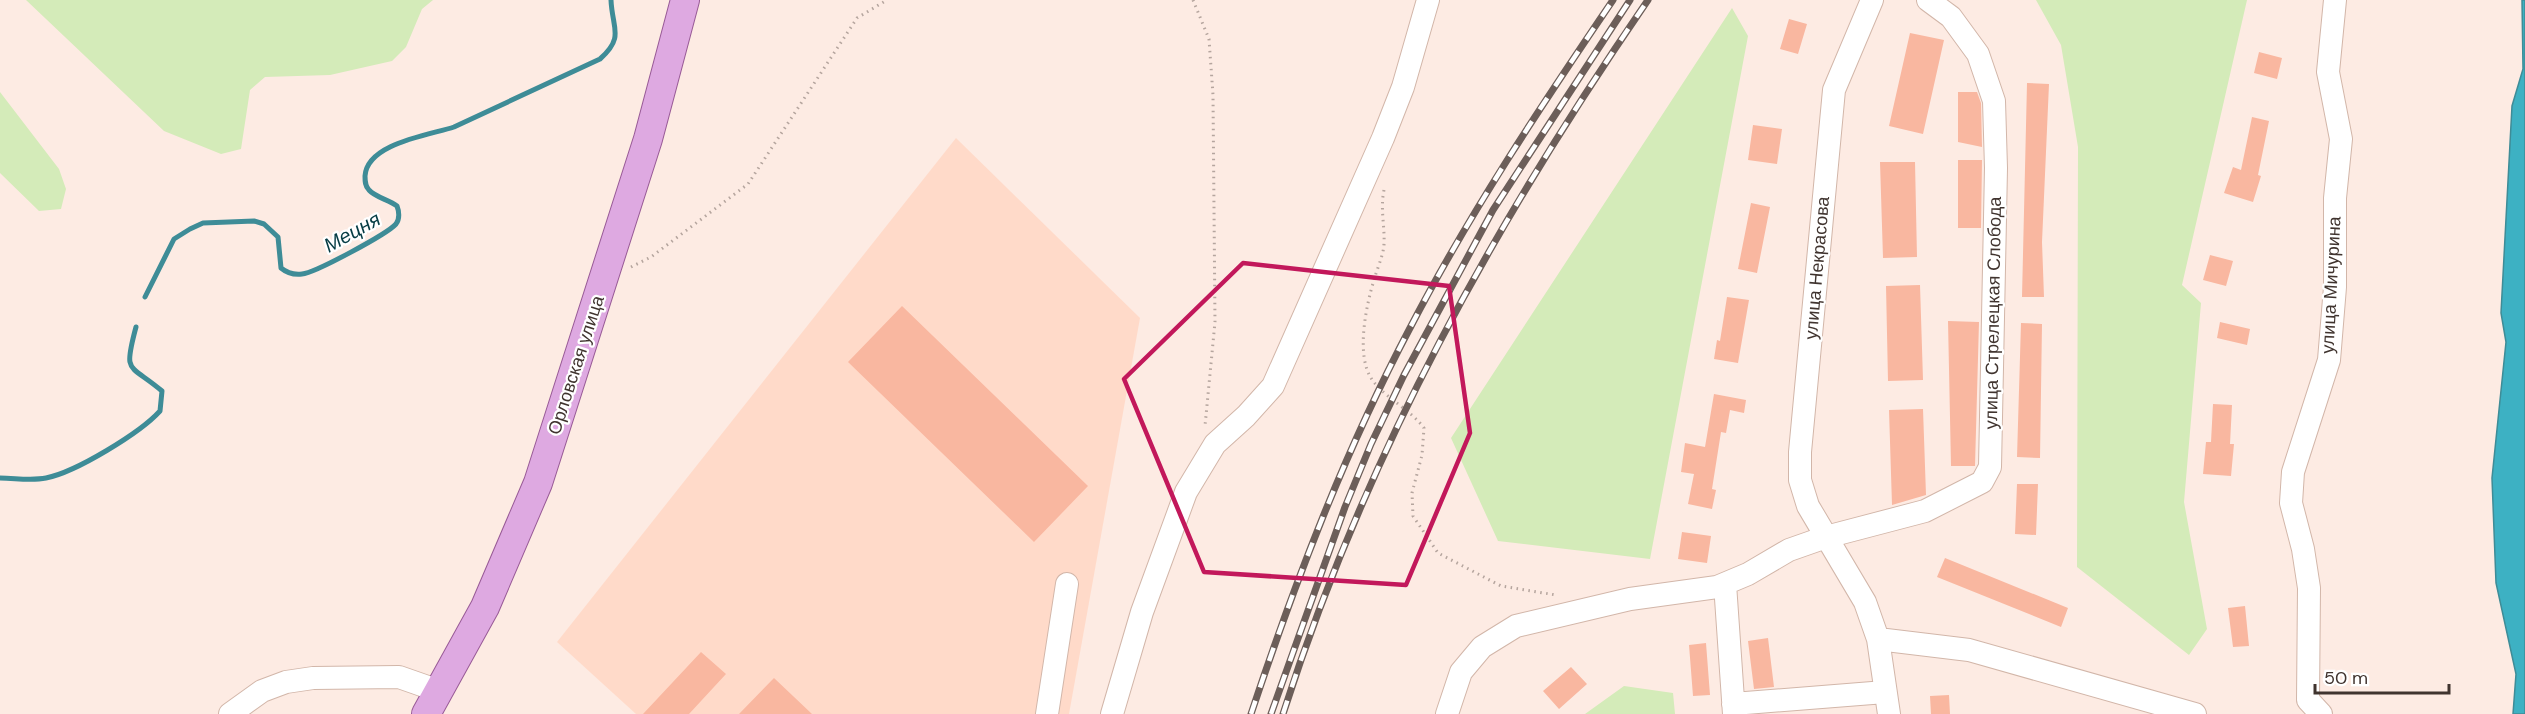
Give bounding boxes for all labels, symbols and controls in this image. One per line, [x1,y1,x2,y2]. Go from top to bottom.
street label: улица Некрасова [1799,194,1835,341]
street label: улица Стрелецкая Слобода [1979,195,2007,430]
water label: Мецня [319,206,385,258]
street label: улица Мичурина [2315,215,2347,354]
street label: Орловская улица [542,292,610,438]
scale bar [2315,657,2448,695]
text: 50 m [2324,666,2368,690]

